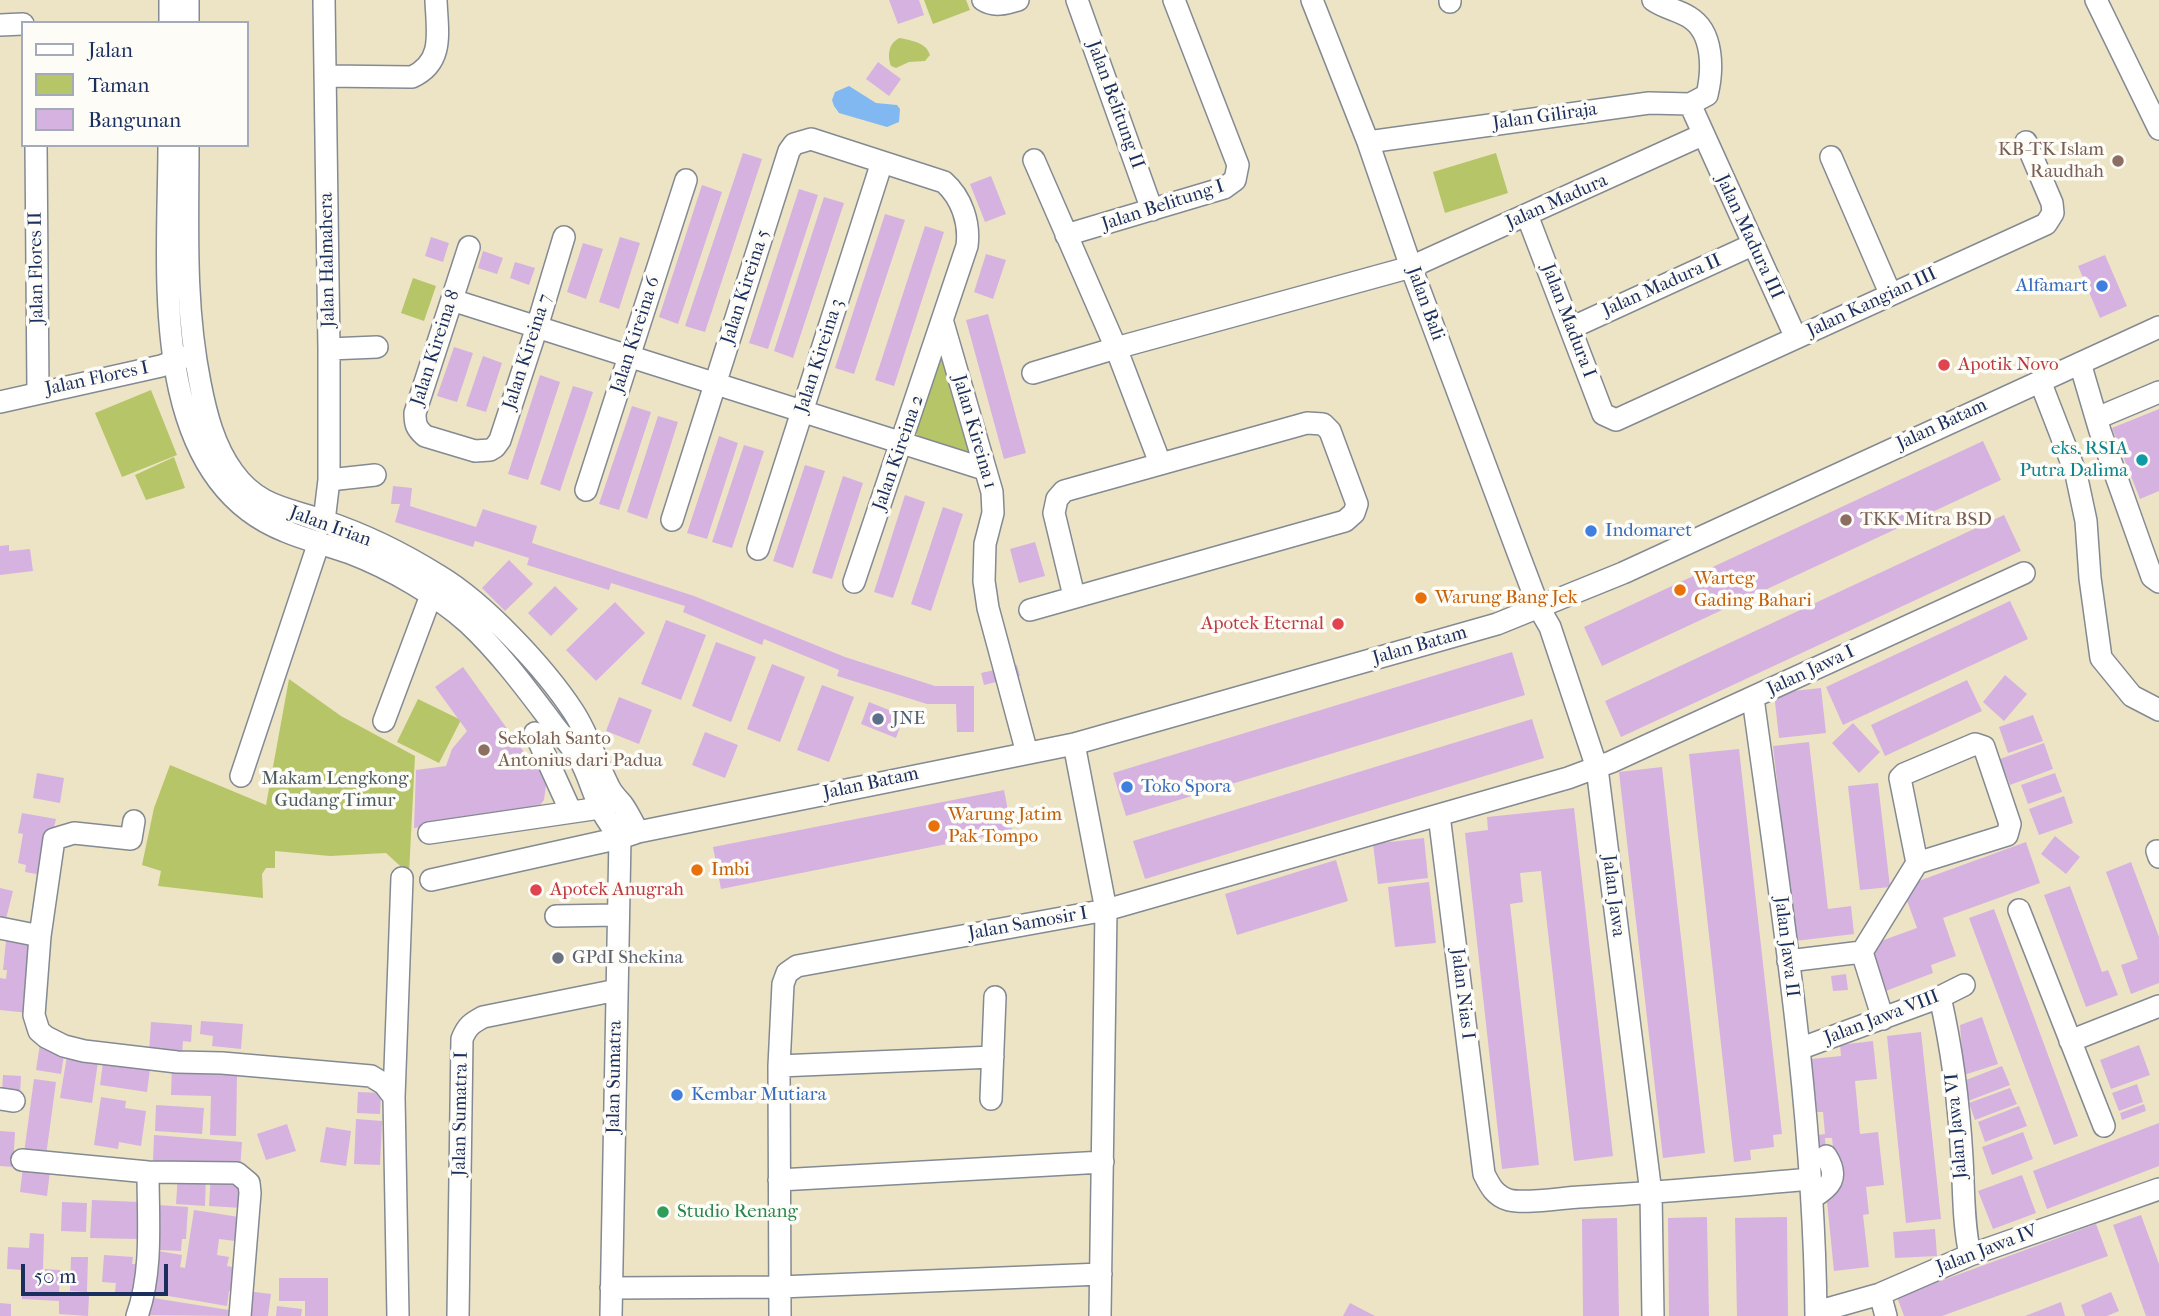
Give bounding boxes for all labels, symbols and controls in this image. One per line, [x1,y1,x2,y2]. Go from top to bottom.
legend [21,21,248,147]
text: Jalan [88,38,133,62]
street label: Jalan Belitung II [1081,38,1149,172]
text: Taman [88,73,149,97]
street label: Jalan Giliraja [1491,98,1599,136]
text: Bangunan [88,108,181,132]
place label: KB-TK Islam Raudhah [1998,139,2104,183]
marker: KB-TK Islam Raudhah [2110,153,2126,169]
street label: Jalan Madura [1503,169,1611,235]
street label: Jalan Madura III [1710,171,1788,303]
street label: Jalan Belitung I [1099,175,1227,237]
street label: Jalan Halmahera [315,192,341,328]
street label: Jalan Flores II [25,211,49,325]
street label: Jalan Kireina 5 [717,227,775,347]
street label: Jalan Madura II [1599,250,1725,322]
street label: Jalan Madura I [1536,261,1600,381]
street label: Jalan Kangian III [1804,263,1940,343]
street label: Jalan Bali [1401,264,1449,344]
street label: Jalan Kireina 6 [606,274,666,396]
place label: Alfamart [2016,275,2088,297]
marker: Alfamart [2094,278,2110,294]
street label: Jalan Kireina 8 [407,287,465,409]
street label: Jalan Kireina 7 [499,291,557,413]
street label: Jalan Kireina 3 [791,296,849,416]
place label: Apotik Novo [1958,354,2059,376]
street label: Jalan Flores I [43,357,151,401]
marker: Apotik Novo [1936,357,1952,373]
street label: Jalan Kireina 1 [947,372,1001,492]
street label: Jalan Kireina 2 [869,392,929,514]
street label: Jalan Batam [1893,394,1991,456]
place label: eks. RSIA Putra Dalima [2019,438,2128,482]
marker: eks. RSIA Putra Dalima [2134,452,2150,468]
street label: Jalan Irian [286,502,374,552]
place label: TKK Mitra BSD [1860,509,1992,531]
marker: TKK Mitra BSD [1838,512,1854,528]
place label: Indomaret [1605,520,1692,542]
marker: Indomaret [1583,523,1599,539]
place label: Warteg Gading Bahari [1694,568,1812,612]
marker: Warteg Gading Bahari [1672,582,1688,598]
place label: Warung Bang Jek [1435,587,1578,609]
marker: Warung Bang Jek [1413,590,1429,606]
place label: Apotek Eternal [1201,613,1324,635]
marker: Apotek Eternal [1330,616,1346,632]
street label: Jalan Batam [1370,622,1470,670]
street label: Jalan Jawa I [1764,641,1858,701]
place label: JNE [892,708,925,730]
marker: JNE [870,711,886,727]
place label: Sekolah Santo Antonius dari Padua [498,728,663,772]
marker: Sekolah Santo Antonius dari Padua [476,742,492,758]
street label: Jalan Batam [821,763,921,805]
park label: Makam Lengkong Gudang Timur [262,768,408,812]
place label: Toko Spora [1141,776,1231,798]
marker: Toko Spora [1119,779,1135,795]
place label: Warung Jatim Pak Tompo [948,804,1062,848]
marker: Warung Jatim Pak Tompo [926,818,942,834]
street label: Jalan Jawa [1597,854,1629,938]
place label: Imbi [711,859,750,881]
marker: Imbi [689,862,705,878]
place label: Apotek Anugrah [550,879,684,901]
marker: Apotek Anugrah [528,882,544,898]
street label: Jalan Jawa II [1769,895,1803,999]
street label: Jalan Samosir I [967,902,1089,946]
place label: GPdI Shekina [572,947,683,969]
street label: Jalan Nias I [1445,947,1479,1041]
marker: GPdI Shekina [550,950,566,966]
street label: Jalan Jawa VIII [1821,986,1943,1050]
street label: Jalan Sumatra [603,1020,627,1134]
street label: Jalan Sumatra I [449,1051,473,1177]
street label: Jalan Jawa VI [1941,1072,1973,1180]
place label: Kembar Mutiara [691,1084,826,1106]
marker: Kembar Mutiara [669,1087,685,1103]
place label: Studio Renang [677,1201,798,1223]
marker: Studio Renang [655,1204,671,1220]
street label: Jalan Jawa IV [1933,1220,2041,1280]
scale bar [24,1250,172,1294]
text: 50 m [34,1264,77,1288]

